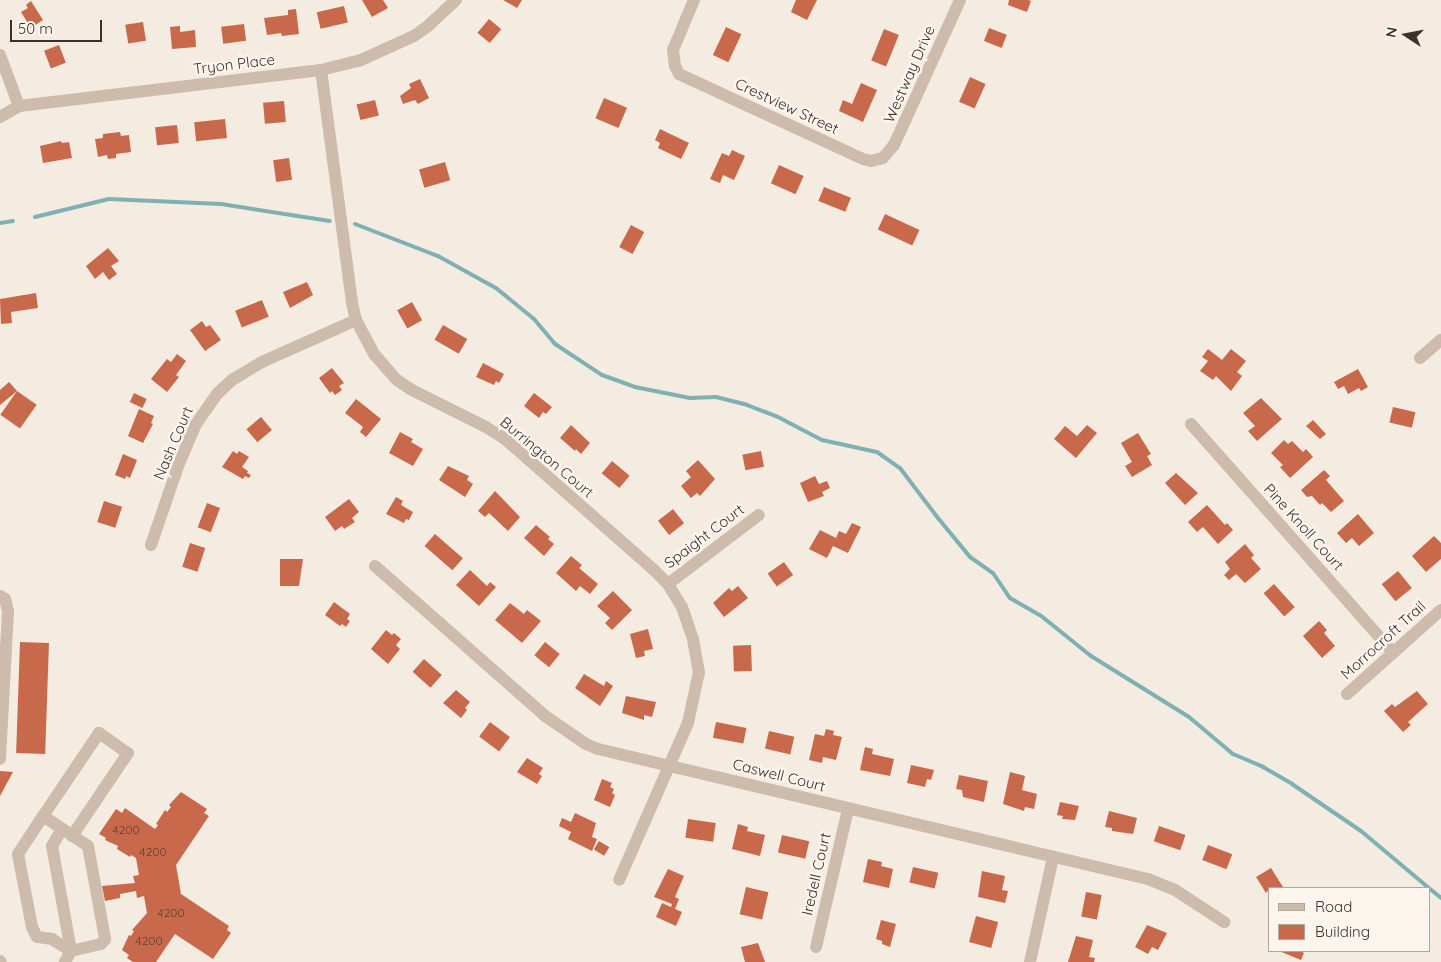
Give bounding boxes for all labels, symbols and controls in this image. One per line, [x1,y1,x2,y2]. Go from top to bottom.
scale bar [12,10,105,42]
north arrow [1381,10,1431,60]
text: 50 m [18,19,53,38]
street label: Westway Drive [880,23,938,125]
text: N [1381,25,1401,39]
street label: Tryon Place [192,50,276,78]
street label: Crestview Street [733,74,841,138]
street label: Nash Court [149,404,197,482]
street label: Burrington Court [497,413,597,501]
street label: Pine Knoll Court [1260,480,1348,574]
street label: Spaight Court [661,500,747,572]
street label: Morrocroft Trail [1337,597,1429,683]
street label: Caswell Court [731,755,827,795]
house number: 4200 [112,823,140,837]
street label: Iredell Court [798,831,834,917]
house number: 4200 [139,845,167,859]
legend [1268,887,1431,952]
text: Road [1315,897,1352,916]
house number: 4200 [157,906,185,920]
text: Building [1315,922,1370,941]
house number: 4200 [135,934,163,948]

